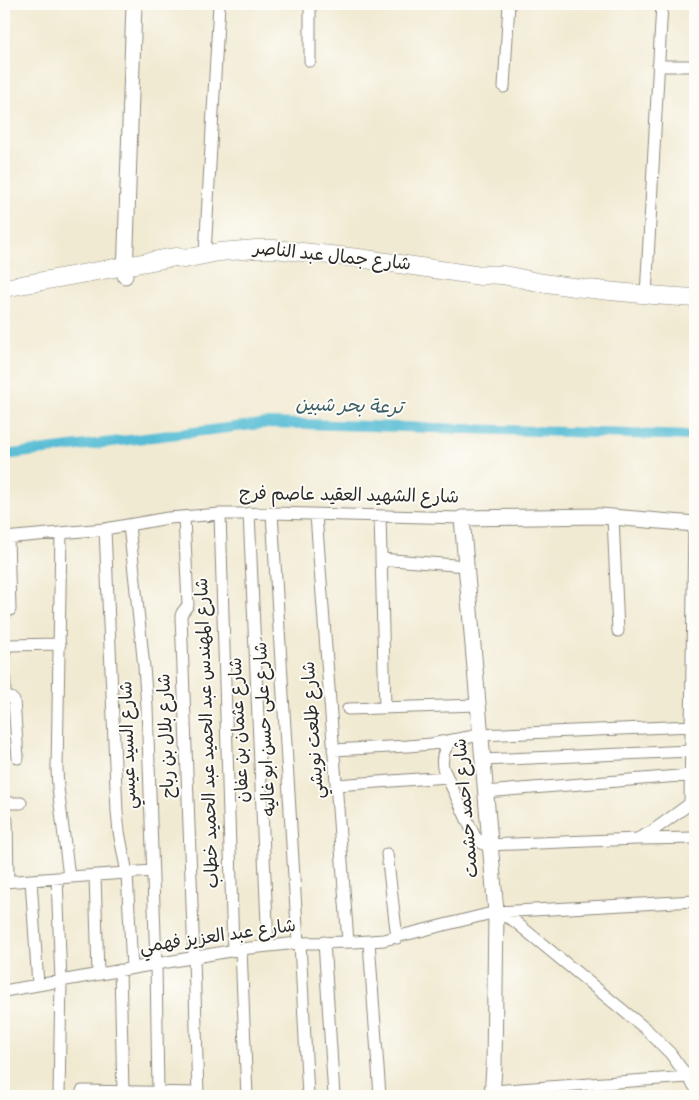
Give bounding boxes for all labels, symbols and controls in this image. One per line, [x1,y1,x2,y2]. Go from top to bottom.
street label: شارع جمال عبد الناصر [250,237,412,279]
water label: ترعة بحر شبين [295,393,406,423]
street label: شارع الشهيد العقيد عاصم فرج [239,483,459,511]
street label: شارع المهندس عبد الحميد عبد الحميد خطاب [191,577,227,889]
street label: شارع على حسن ابو غاليه [250,641,284,817]
street label: شارع عثمان بن عفان [225,657,257,803]
street label: شارع طلعت نويشي [298,660,333,800]
street label: شارع بلال بن رباح [153,673,183,799]
street label: شارع السيد عيسي [115,680,146,810]
street label: شارع احمد حشمت [449,737,487,879]
street label: شارع عبد العزيز فهمي [138,915,298,962]

